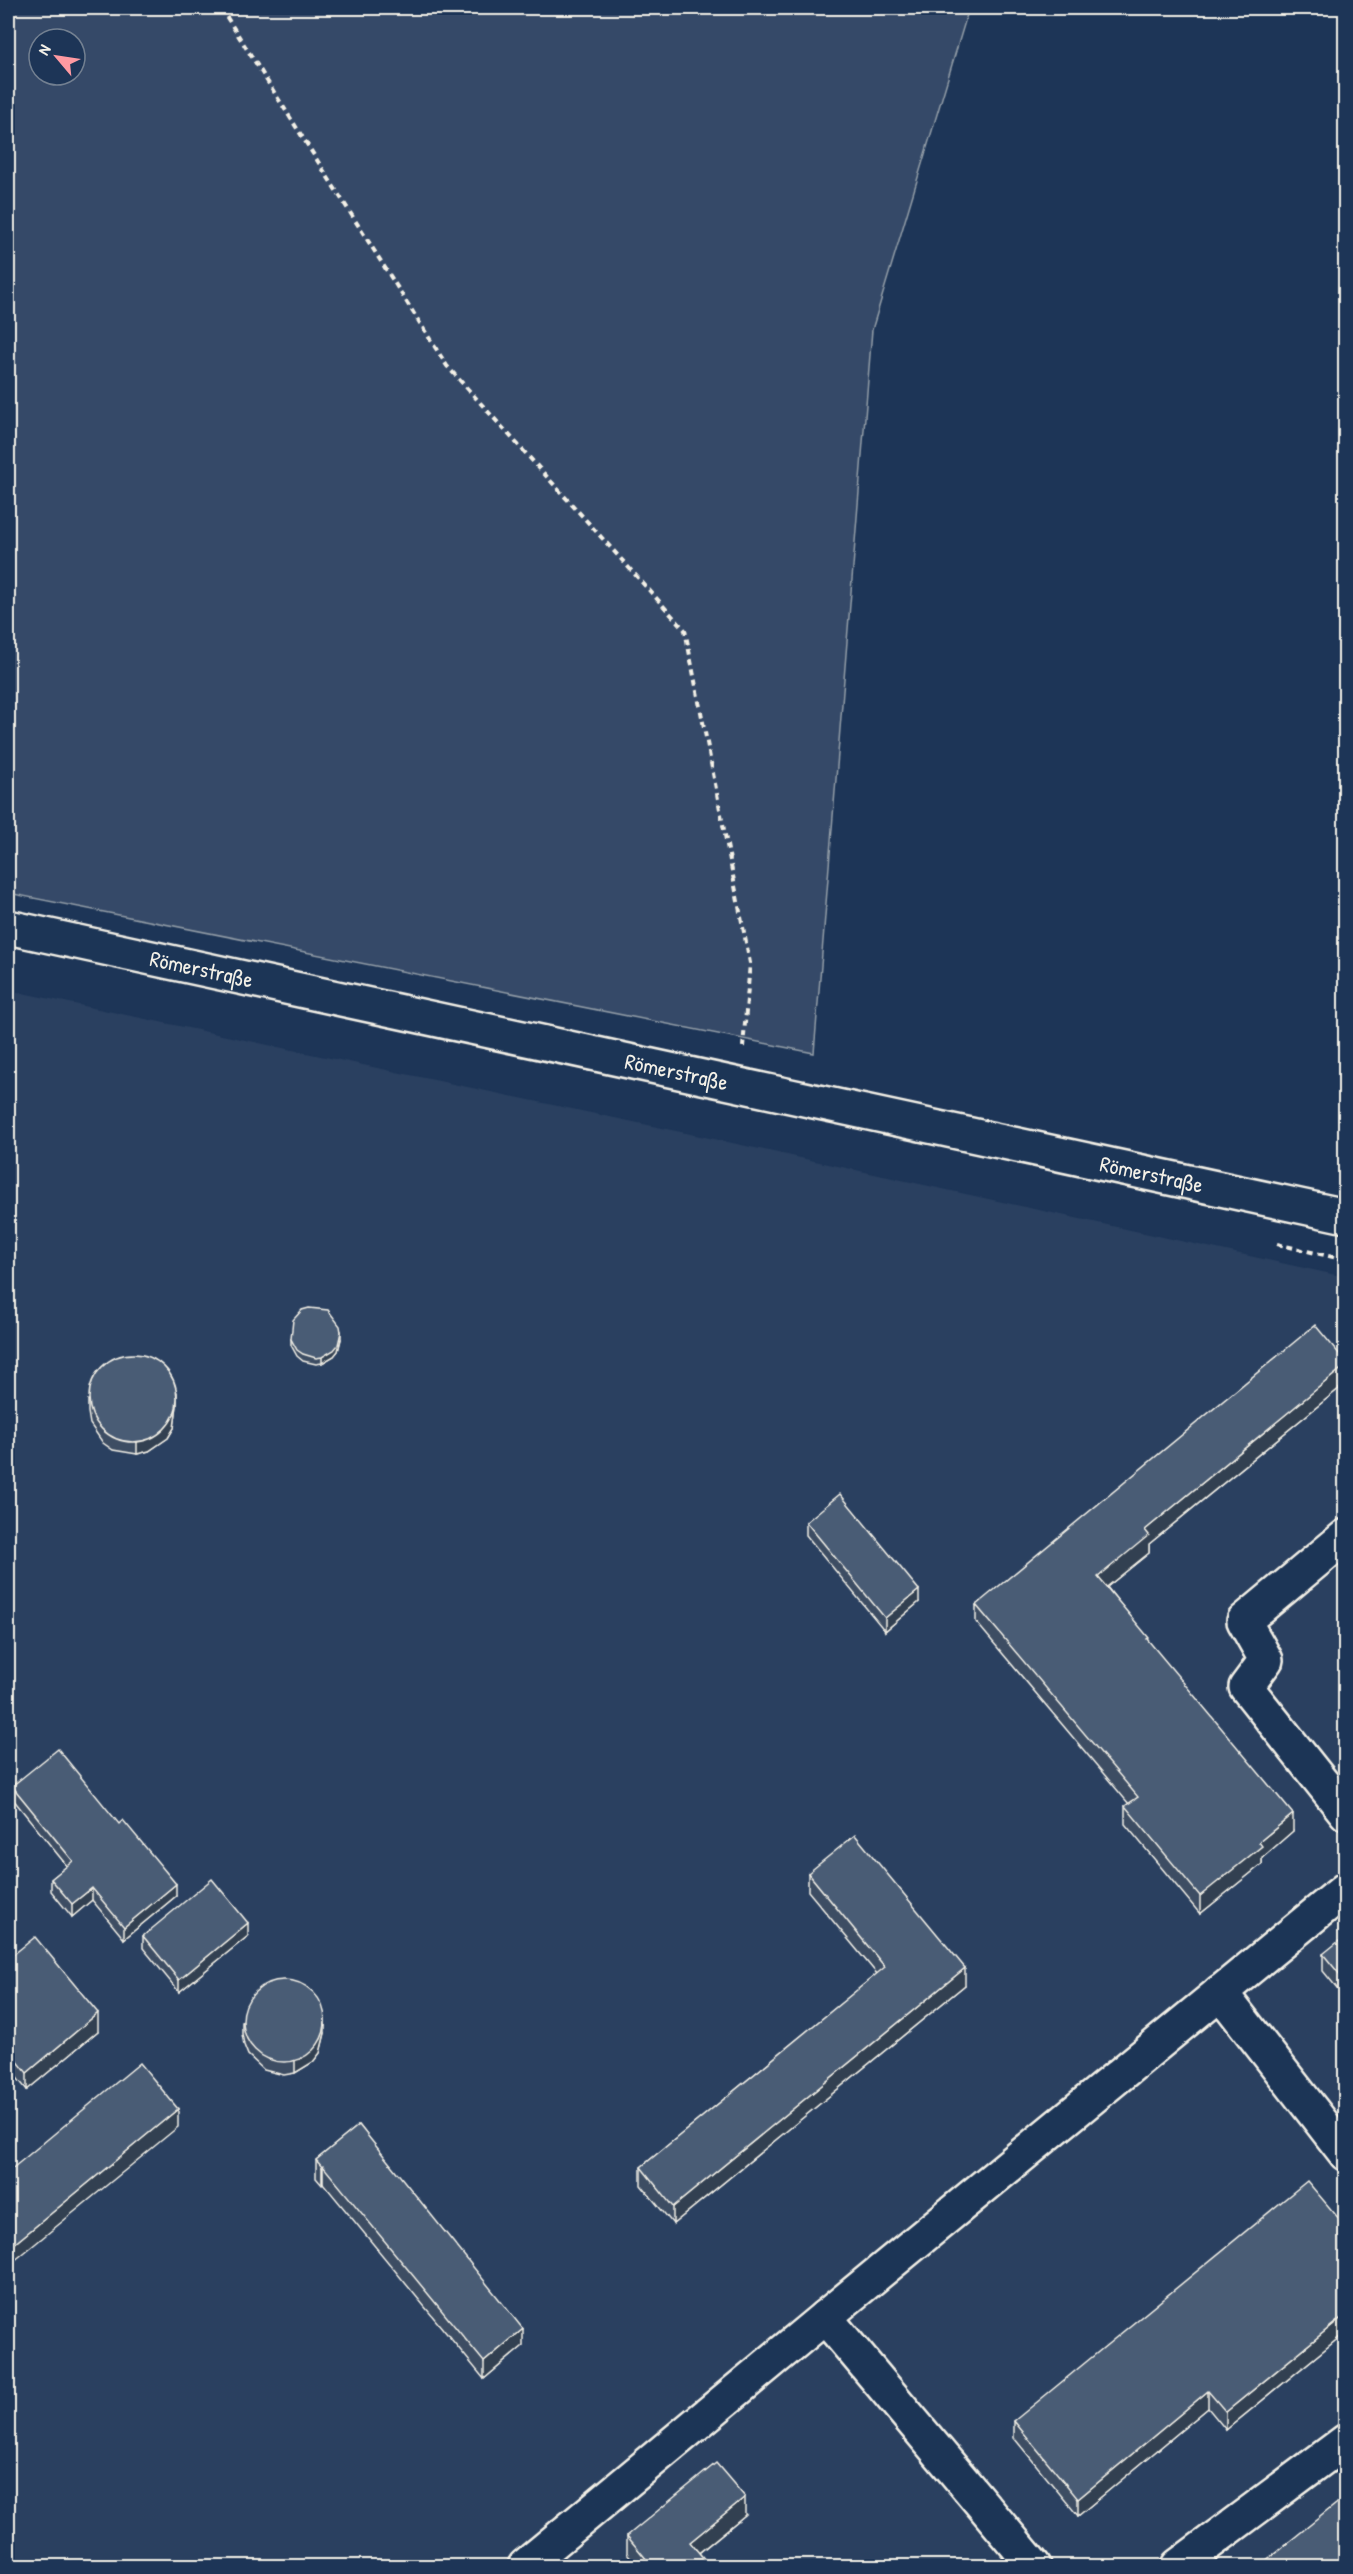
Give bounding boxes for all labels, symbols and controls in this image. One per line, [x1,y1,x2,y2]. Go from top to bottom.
north arrow [27,27,87,87]
text: N [32,40,56,59]
street label: Römerstraße [147,943,256,995]
street label: Römerstraße [622,1046,731,1097]
street label: Römerstraße [1097,1148,1206,1200]

